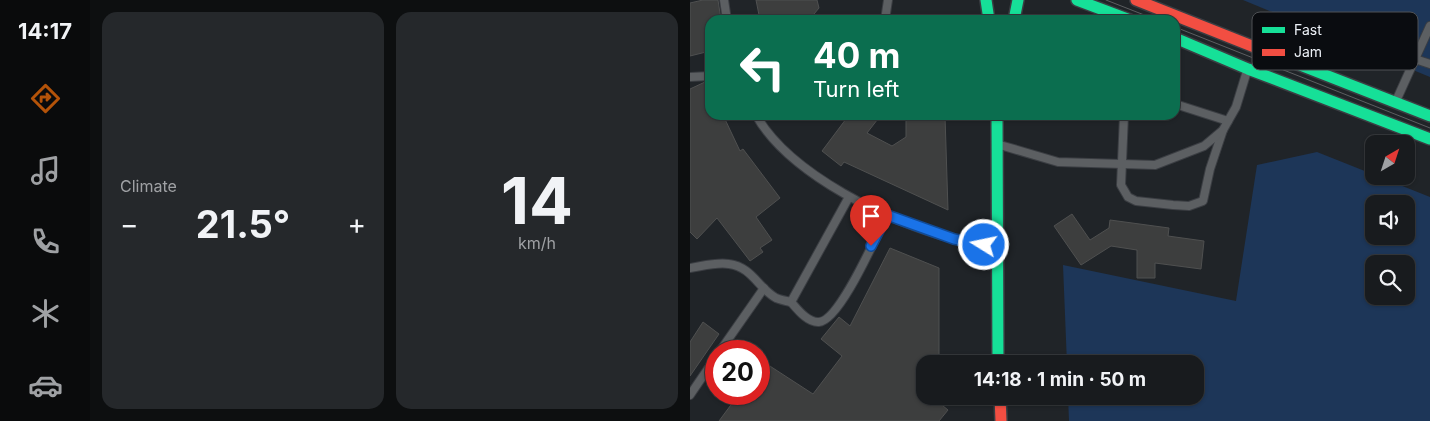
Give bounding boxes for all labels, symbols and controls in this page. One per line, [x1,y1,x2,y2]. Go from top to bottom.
legend [1252,12,1418,70]
text: 14:17 [18,18,72,44]
text: Fast [1294,21,1322,38]
text: 40 m [813,34,901,76]
icon: left [730,35,795,100]
text: Jam [1294,43,1322,60]
text: Turn left [813,76,899,102]
icon: directions [28,81,63,116]
north arrow [1365,135,1415,185]
map controls [1365,135,1415,305]
icon: music [28,153,63,188]
text: 14 [501,161,573,240]
text: Climate [120,176,177,196]
pin [850,195,892,246]
button: sound [1365,195,1415,245]
text: 21.5° [196,201,290,247]
icon: arrive [857,202,885,230]
text: − [120,207,139,241]
text: + [347,207,366,241]
position arrow [957,218,1009,270]
icon: phone [28,224,63,259]
text: km/h [518,233,556,253]
button: search [1365,255,1415,305]
icon: climate [28,296,63,331]
speed limit sign: 20 [705,340,770,405]
icon: car [28,368,63,403]
text: 14:18 · 1 min · 50 m [974,368,1146,391]

